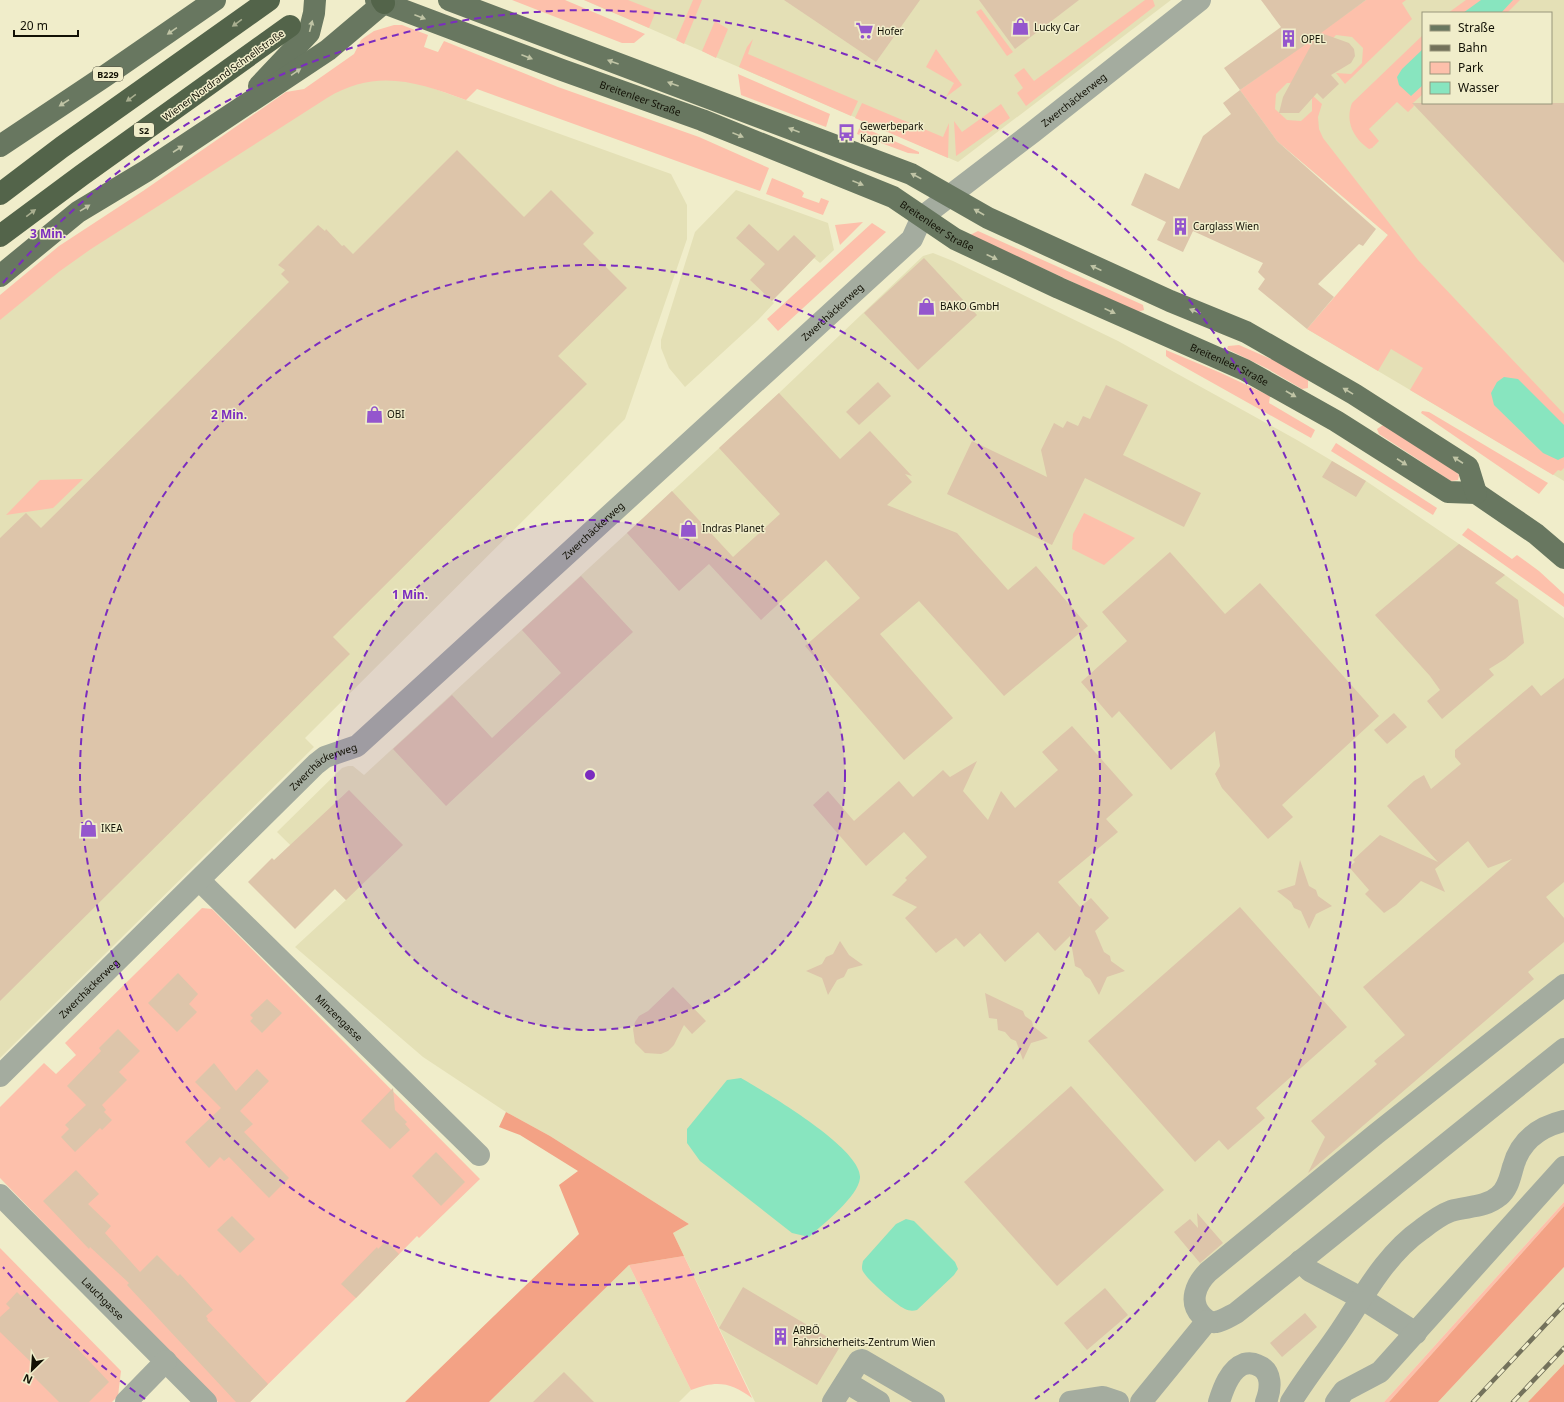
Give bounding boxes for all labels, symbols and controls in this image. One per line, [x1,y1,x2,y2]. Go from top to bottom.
scale bar [14,12,78,38]
legend [1422,12,1552,104]
one-way arrow [415,14,427,20]
text: 20 m [20,17,48,34]
shop icon: Lucky Car [1011,17,1031,37]
one-way arrow [232,19,243,27]
text: Straße [1458,19,1495,36]
one-way arrow [308,20,314,32]
place label: Lucky Car [1034,20,1079,34]
supermarket icon: Hofer [854,21,874,41]
place label: Hofer [877,24,904,38]
street label: Wiener Nordrand Schnellstraße [159,26,287,124]
one-way arrow [166,27,177,35]
building icon: OPEL [1278,29,1298,49]
place label: OPEL [1301,32,1326,46]
text: Bahn [1458,39,1487,56]
one-way arrow [522,55,534,61]
one-way arrow [607,59,619,65]
text: Park [1458,59,1484,76]
road number: B229 [93,67,123,81]
one-way arrow [290,68,302,75]
street label: Zwerchäckerweg [1038,70,1109,130]
street label: Breitenleer Straße [598,77,683,119]
text: Wasser [1458,79,1499,96]
one-way arrow [666,81,678,87]
one-way arrow [126,94,137,102]
one-way arrow [59,99,69,107]
place label: Gewerbepark Kagran [860,119,924,145]
bus stop icon: Gewerbepark Kagran [837,122,857,142]
road number: S2 [134,123,154,137]
one-way arrow [788,126,800,132]
one-way arrow [733,132,745,138]
one-way arrow [173,146,184,153]
one-way arrow [910,173,921,180]
one-way arrow [853,181,865,187]
street label: Breitenleer Straße [897,197,977,254]
one-way arrow [80,204,90,212]
one-way arrow [26,209,37,217]
one-way arrow [973,209,985,216]
building icon: Carglass Wien [1170,216,1190,236]
place label: Carglass Wien [1193,219,1259,233]
text: 3 Min. [30,225,66,242]
one-way arrow [986,254,998,260]
one-way arrow [1090,264,1102,270]
street label: Zwerchäckerweg [798,280,866,344]
shop icon: BAKO GmbH [917,296,937,316]
place label: BAKO GmbH [940,299,999,313]
one-way arrow [1105,308,1116,314]
one-way arrow [1189,308,1201,314]
street label: Breitenleer Straße [1188,340,1272,389]
one-way arrow [1342,387,1354,394]
one-way arrow [1285,391,1297,398]
shop icon: OBI [364,404,384,424]
text: 2 Min. [211,406,247,423]
place label: OBI [387,407,405,421]
one-way arrow [1453,456,1463,464]
one-way arrow [1397,458,1407,466]
street label: Zwerchäckerweg [559,498,627,562]
shop icon: Indras Planet [679,518,699,538]
place label: Indras Planet [702,521,765,535]
text: 1 Min. [392,586,428,603]
street label: Zwerchäckerweg [286,740,359,793]
centre of rings [583,768,597,782]
shop icon: IKEA [78,818,98,838]
place label: IKEA [101,821,123,835]
street label: Zwerchäckerweg [56,955,122,1021]
street label: Minzengasse [312,991,366,1044]
street label: Lauchgasse [79,1274,128,1323]
place label: ARBÖ Fahrsicherheits-Zentrum Wien [793,1323,935,1349]
building icon: ARBÖ Fahrsicherheits-Zentrum Wien [770,1326,790,1346]
north arrow [12,1350,52,1390]
text: N [20,1371,35,1388]

